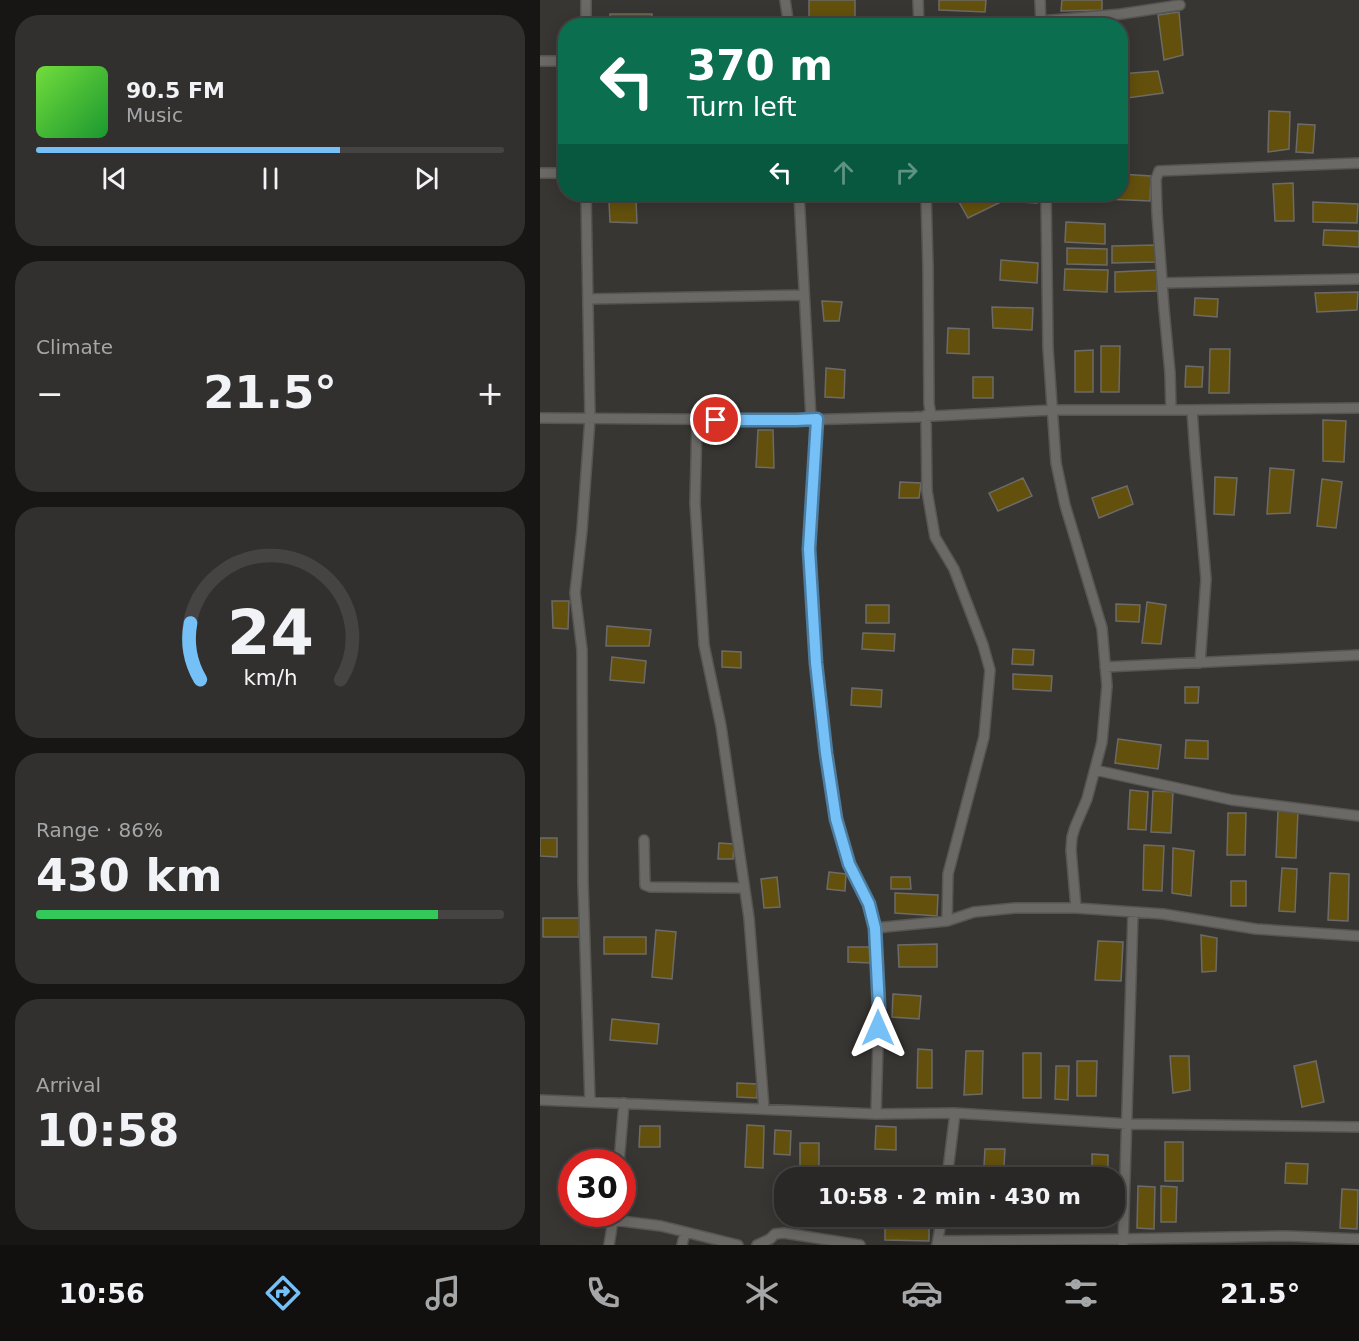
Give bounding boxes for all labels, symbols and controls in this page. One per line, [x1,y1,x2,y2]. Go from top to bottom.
text: 370 m [687,41,833,90]
icon: left [588,42,666,120]
text: 90.5 FM [126,78,225,103]
text: Turn left [687,91,797,122]
text: Music [126,103,183,127]
icon: left [764,156,797,189]
icon: ahead [827,156,860,189]
icon: right [890,156,923,189]
icon: previous [98,162,131,195]
icon: pause [254,162,287,195]
icon: next [410,162,443,195]
text: Climate [36,335,113,359]
text: 21.5° [203,366,337,419]
text: − [36,374,64,413]
text: + [476,374,504,413]
pin [690,394,741,445]
icon: arrive [699,403,732,436]
text: 24 [227,596,313,669]
text: km/h [243,665,297,690]
text: Range · 86% [36,818,163,842]
text: 430 km [36,849,222,902]
position arrow [846,996,910,1060]
text: Arrival [36,1073,101,1097]
text: 10:58 [36,1104,179,1157]
speed limit sign: 30 [558,1149,636,1227]
text: 10:58 · 2 min · 430 m [818,1184,1081,1209]
icon: directions [262,1272,304,1314]
icon: music [422,1272,464,1314]
icon: phone [582,1272,624,1314]
icon: climate [741,1272,783,1314]
icon: car [901,1272,943,1314]
icon: filters [1060,1272,1102,1314]
text: 10:56 [59,1278,145,1309]
text: 21.5° [1220,1278,1300,1309]

